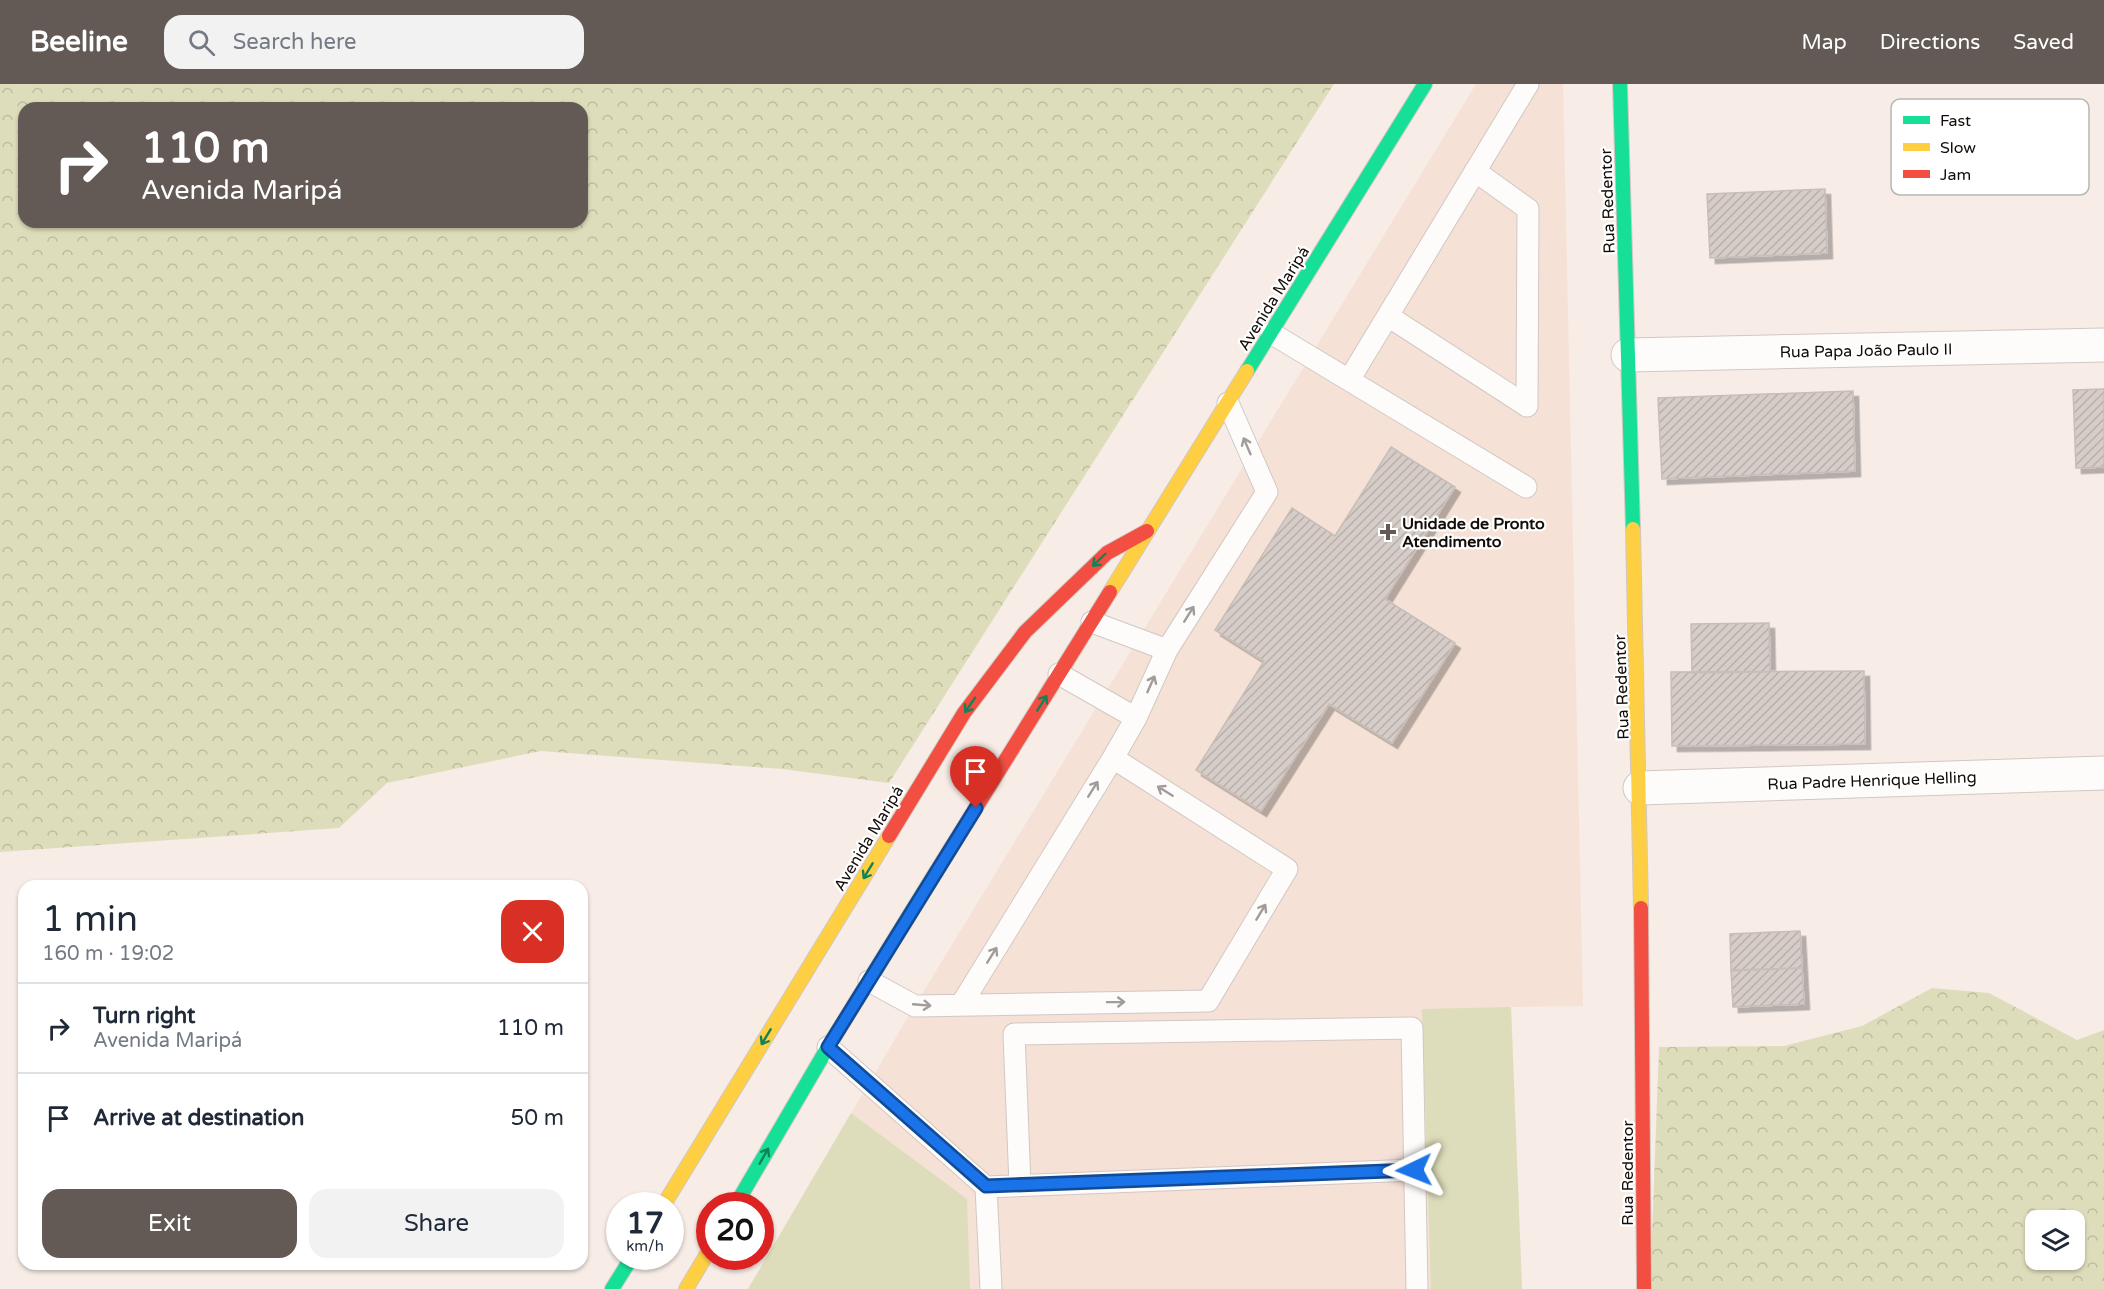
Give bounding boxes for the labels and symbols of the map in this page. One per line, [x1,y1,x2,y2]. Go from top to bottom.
legend [1891,99,2089,195]
text: Fast [1940,111,1971,131]
text: Slow [1940,138,1976,158]
street label: Rua Redentor [1596,147,1620,254]
text: Jam [1940,165,1971,185]
street label: Avenida Maripá [1234,243,1314,354]
street label: Rua Papa João Paulo II [1779,339,1953,363]
one-way arrow [1241,437,1252,455]
place label: Unidade de Pronto Atendimento [1402,514,1545,552]
marker: Unidade de Pronto Atendimento [1379,523,1397,541]
one-way arrow [1092,553,1107,567]
one-way arrow [1184,606,1196,623]
street label: Rua Redentor [1610,633,1634,740]
one-way arrow [1146,675,1158,693]
one-way arrow [1036,695,1048,712]
one-way arrow [964,696,976,712]
pin [950,746,1001,808]
street label: Rua Padre Henrique Helling [1767,767,1977,795]
one-way arrow [1088,781,1100,798]
street label: Avenida Maripá [830,782,908,895]
one-way arrow [1157,785,1174,797]
one-way arrow [861,862,873,879]
one-way arrow [1255,904,1267,921]
one-way arrow [986,947,998,964]
one-way arrow [1106,997,1126,1008]
one-way arrow [911,999,931,1010]
one-way arrow [760,1028,772,1045]
street label: Rua Redentor [1618,1119,1638,1226]
position arrow [1382,1138,1446,1202]
one-way arrow [759,1148,771,1165]
speed limit sign: 20 [696,1192,774,1270]

